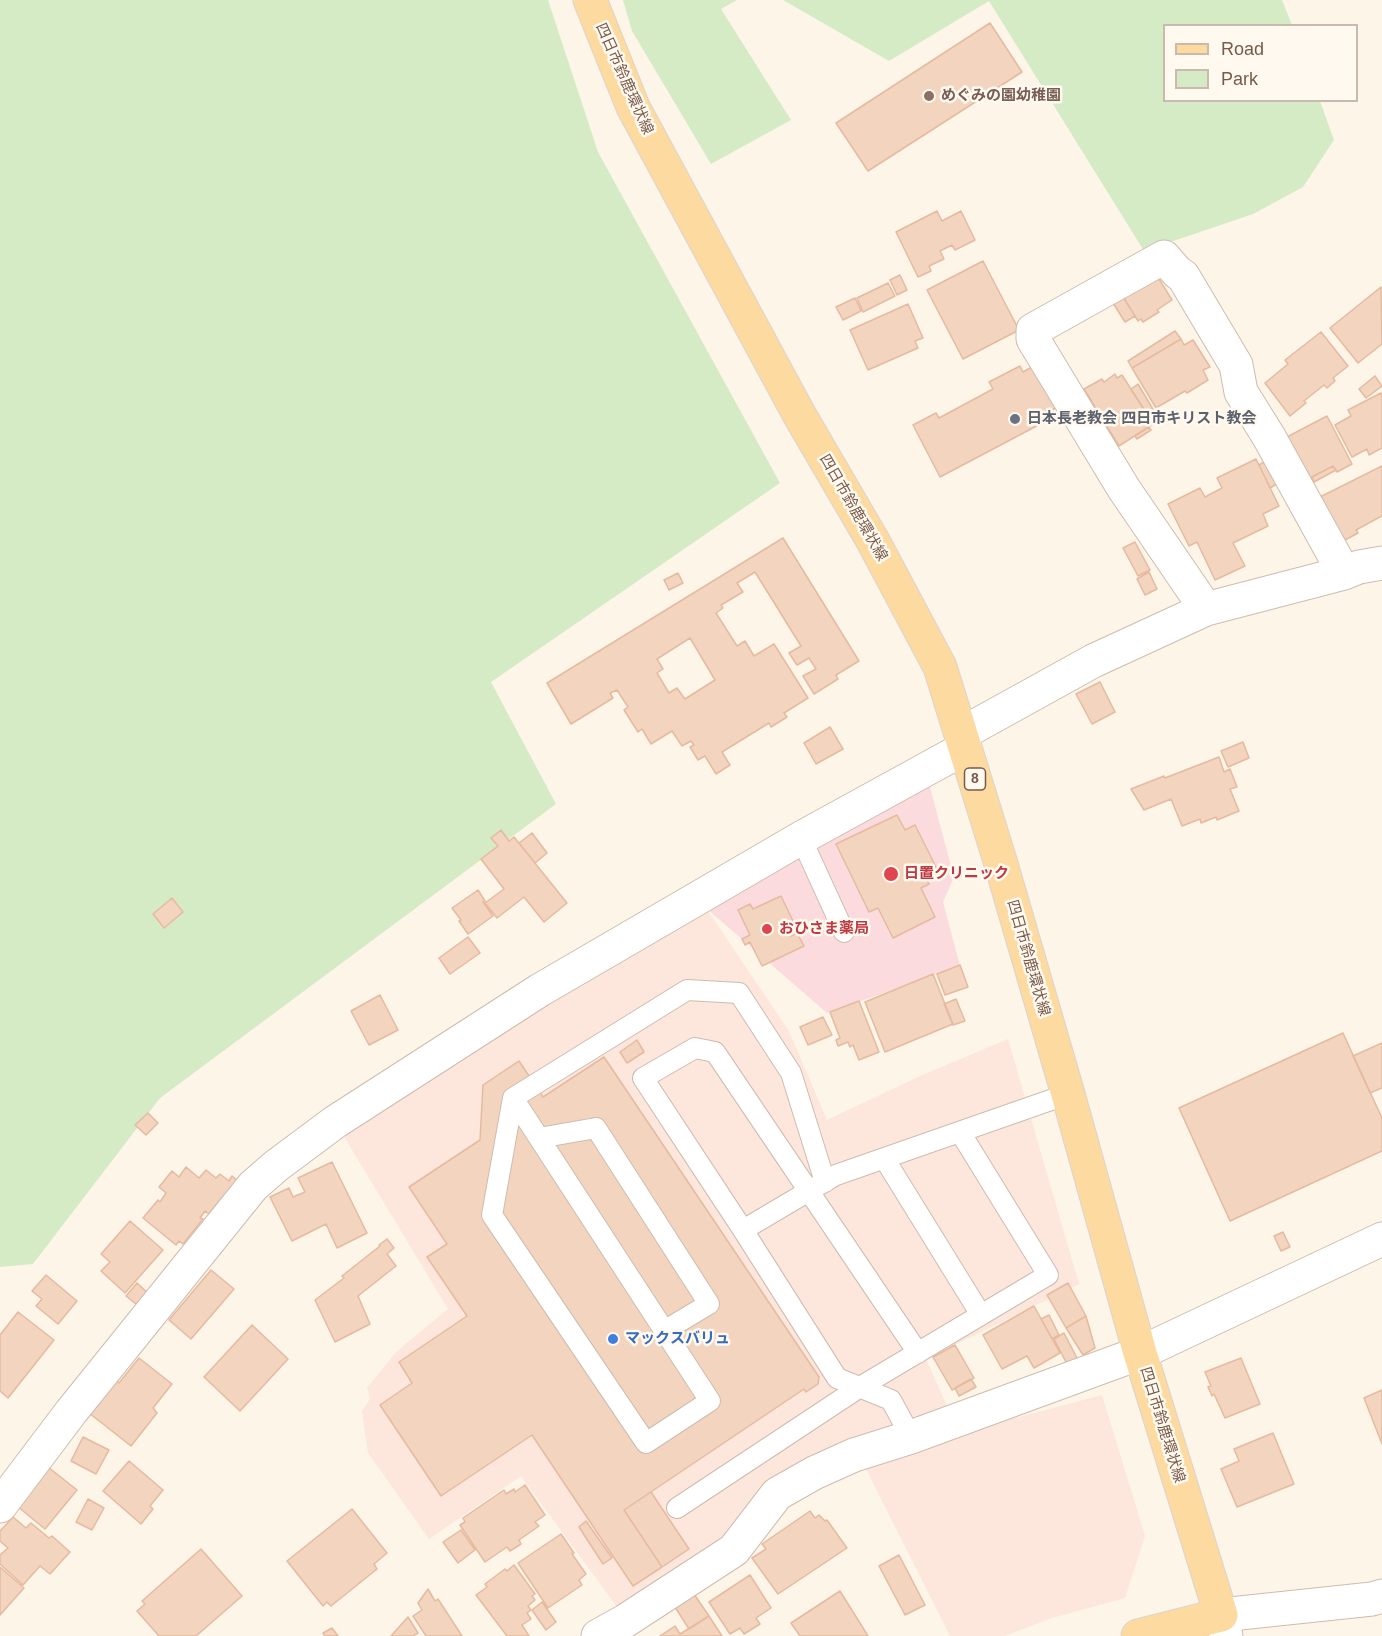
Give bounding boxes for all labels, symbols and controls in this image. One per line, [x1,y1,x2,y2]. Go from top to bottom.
street label: 四日市鈴鹿環状線 [591,21,657,137]
legend [1163,24,1358,102]
text: Road [1221,39,1264,59]
text: Park [1221,69,1258,89]
place label: めぐみの園幼稚園 [941,87,1061,105]
marker: めぐみの園幼稚園 [922,89,936,103]
place label: 日本長老教会 四日市キリスト教会 [1027,410,1256,428]
marker: 日本長老教会 四日市キリスト教会 [1008,412,1022,426]
street label: 四日市鈴鹿環状線 [815,452,891,564]
road number: 8 [964,768,986,790]
marker: 日置クリニック [882,865,900,883]
place label: 日置クリニック [904,865,1009,883]
street label: 四日市鈴鹿環状線 [1003,898,1053,1018]
place label: おひさま薬局 [779,920,869,938]
marker: おひさま薬局 [760,922,774,936]
place label: マックスバリュ [625,1330,730,1348]
marker: マックスバリュ [606,1332,620,1346]
street label: 四日市鈴鹿環状線 [1136,1365,1188,1485]

